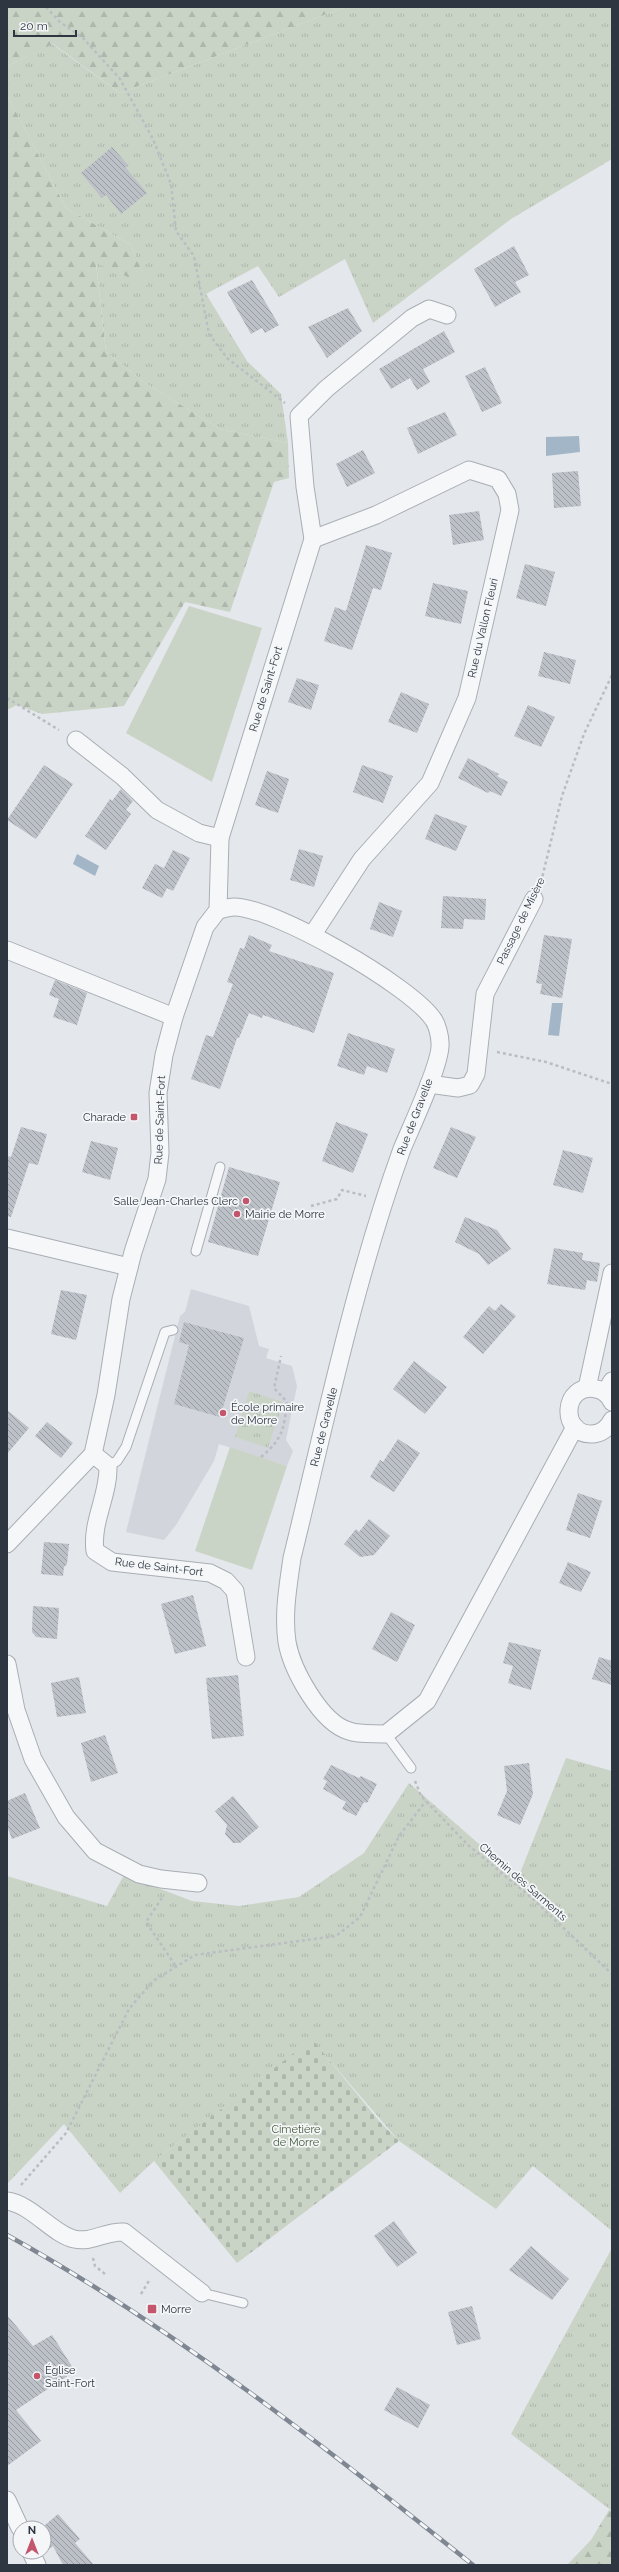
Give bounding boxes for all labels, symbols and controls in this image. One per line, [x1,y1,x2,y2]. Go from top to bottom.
scale bar [14,12,76,38]
text: 20 m [20,19,48,33]
street label: Rue du Vallon Fleuri [465,577,501,679]
street label: Rue de Saint-Fort [247,644,285,733]
street label: Passage de Misère [494,875,548,967]
street label: Rue de Saint-Fort [152,1075,168,1165]
street label: Rue de Gravelle [394,1076,436,1157]
place label: Charade [83,1111,127,1124]
marker: Charade [129,1112,139,1122]
place label: Salle Jean-Charles Clerc [114,1195,238,1208]
marker: Salle Jean-Charles Clerc [241,1196,251,1206]
place label: Mairie de Morre [245,1208,325,1221]
marker: Mairie de Morre [232,1209,242,1219]
street label: Rue de Gravelle [308,1386,340,1468]
place label: École primaire de Morre [231,1400,305,1427]
marker: École primaire de Morre [218,1408,228,1418]
street label: Rue de Saint-Fort [114,1555,204,1579]
street label: Chemin des Sarments [476,1840,570,1924]
park label: Cimetière de Morre [271,2123,321,2149]
marker: Morre [146,2303,158,2315]
place label: Morre [161,2303,192,2316]
place label: Église Saint-Fort [45,2363,95,2390]
marker: Église Saint-Fort [32,2371,42,2381]
north arrow [12,2520,52,2560]
text: N [28,2524,36,2537]

